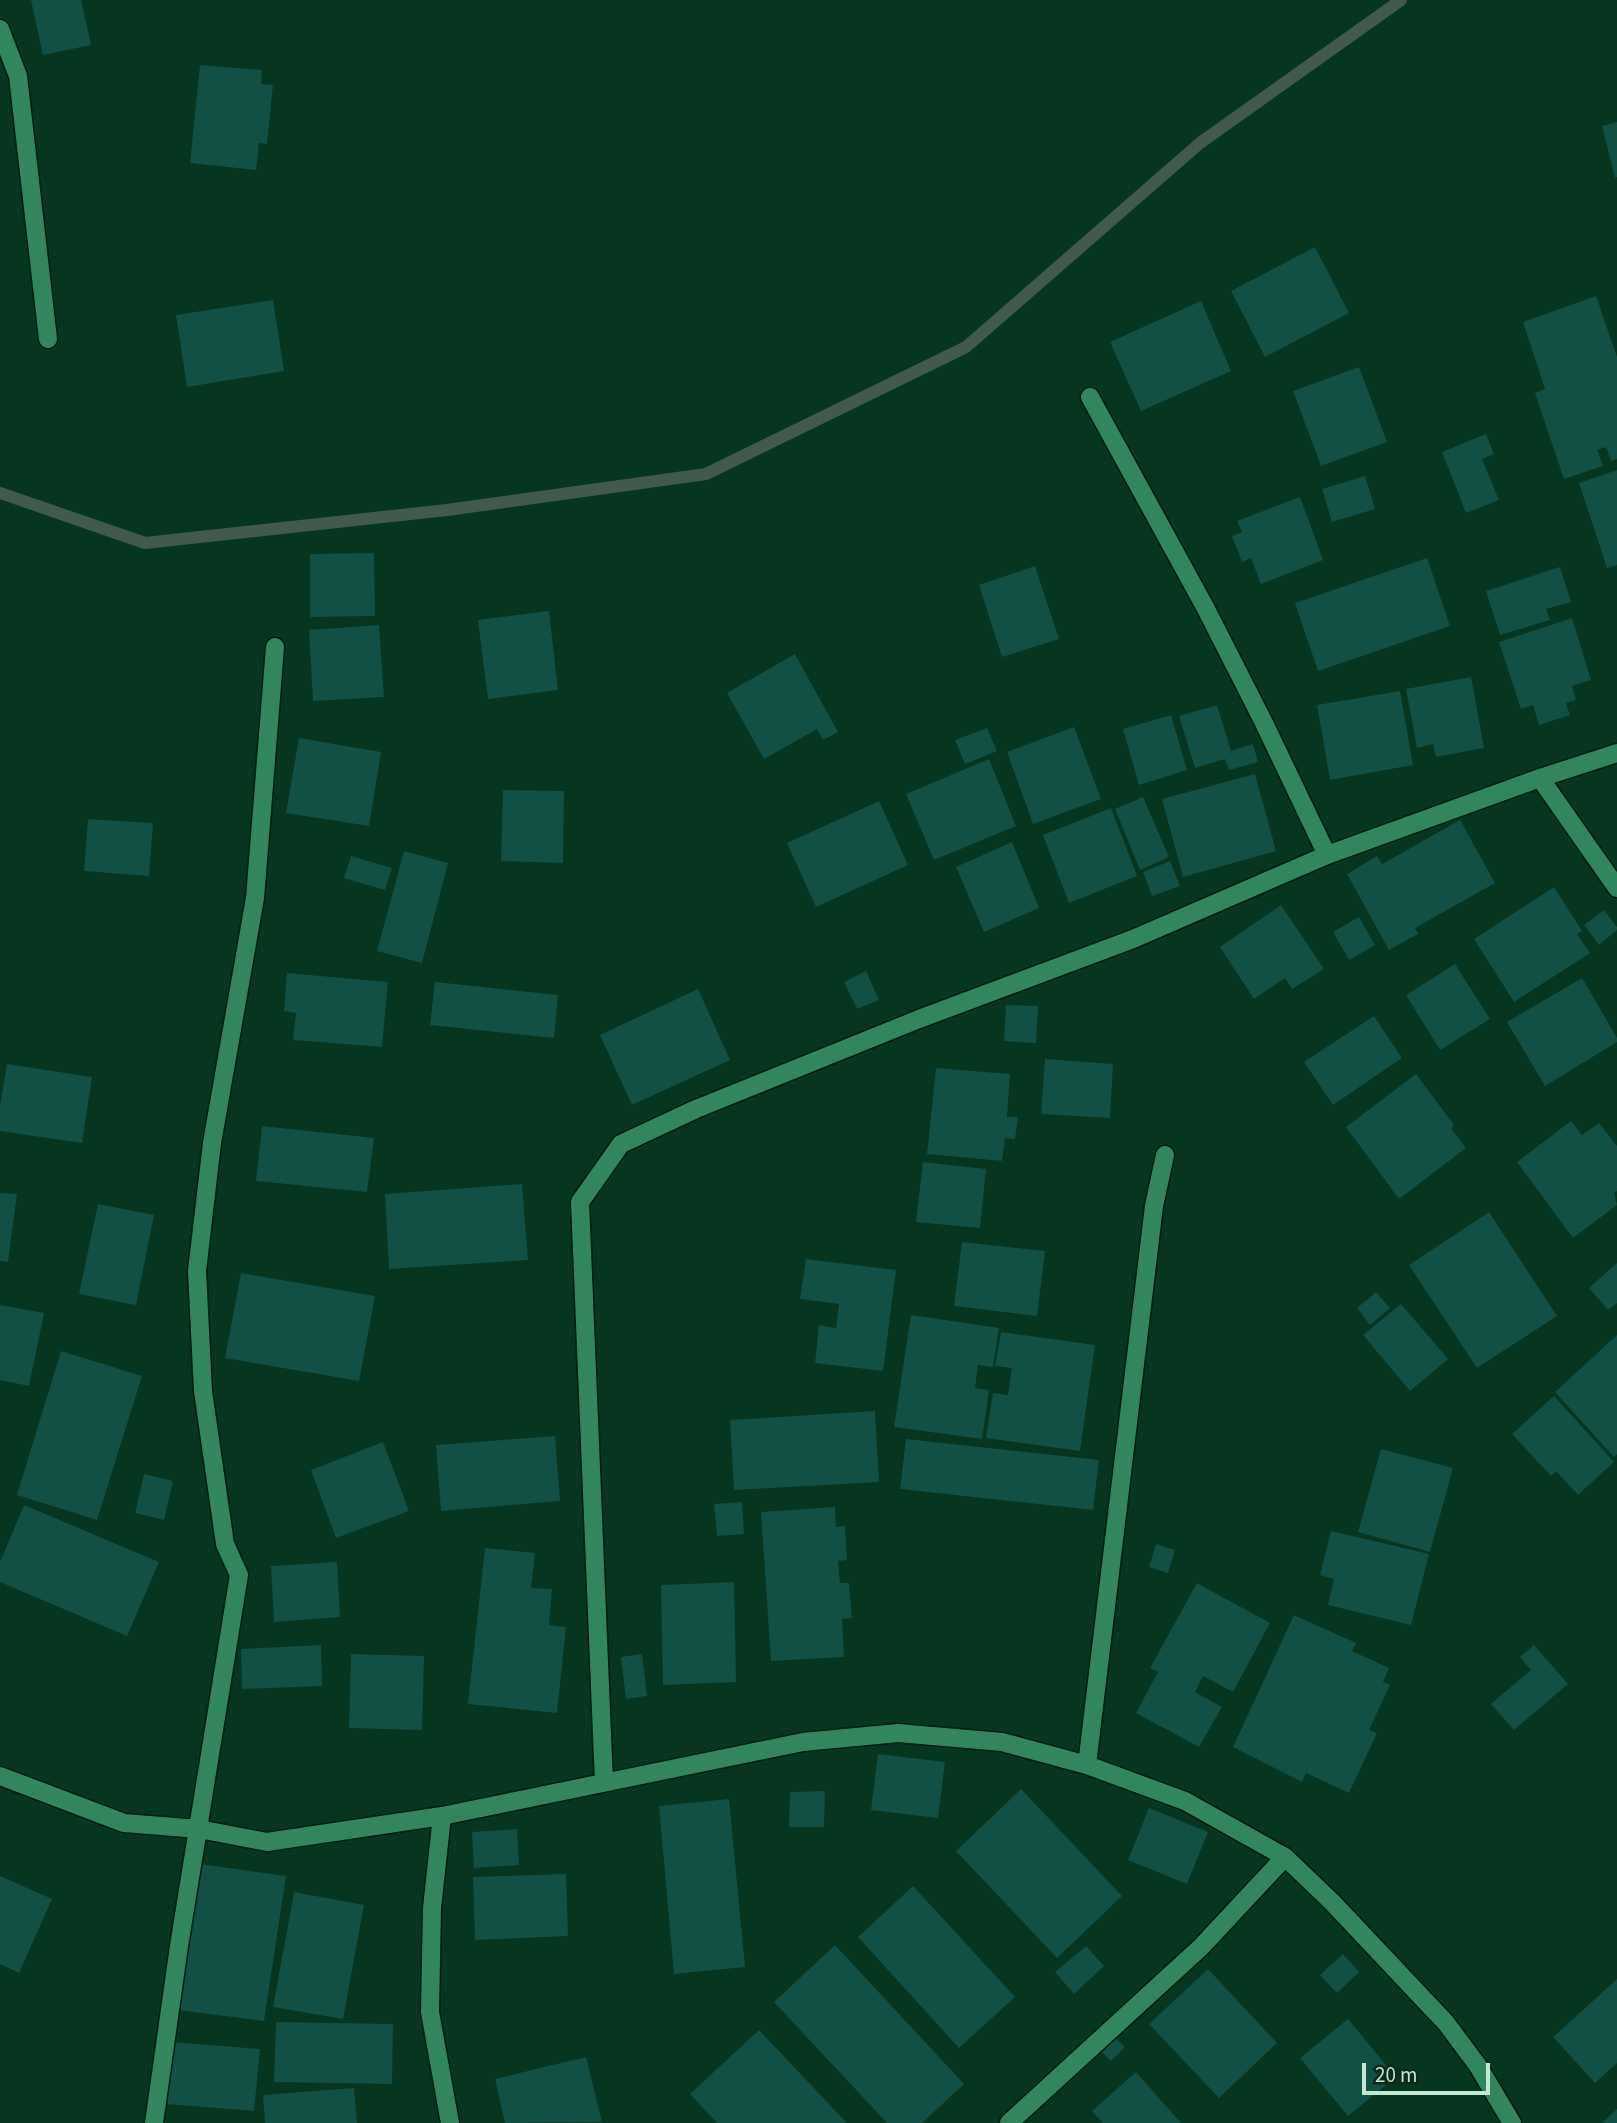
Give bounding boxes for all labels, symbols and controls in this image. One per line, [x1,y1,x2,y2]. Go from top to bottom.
scale bar [1365,2050,1493,2094]
text: 20 m [1375,2060,1417,2090]

